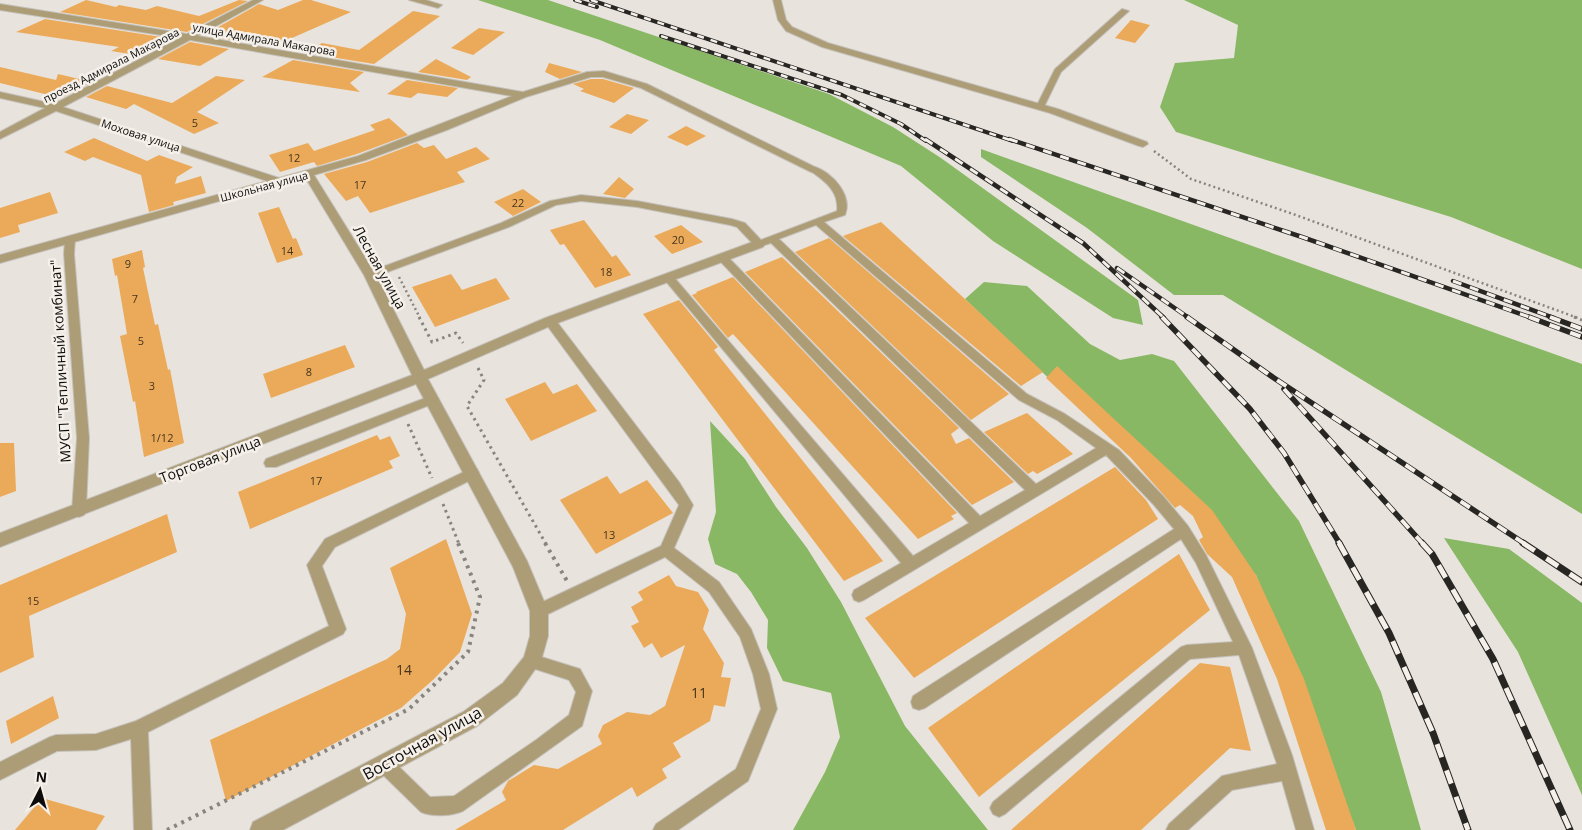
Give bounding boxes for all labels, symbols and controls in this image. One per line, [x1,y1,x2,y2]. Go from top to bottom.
street label: улица Адмирала Макарова [191,19,337,59]
street label: проезд Адмирала Макарова [40,24,182,106]
street label: Моховая улица [100,115,182,155]
house number: 5 [192,115,198,130]
house number: 12 [288,150,300,165]
street label: Школьная улица [218,167,310,205]
house number: 17 [354,177,366,192]
house number: 22 [512,195,524,210]
street label: Лесная улица [349,222,411,312]
house number: 20 [672,232,684,247]
house number: 14 [281,243,294,258]
house number: 9 [125,256,131,271]
street label: МУСП "Тепличный комбинат" [45,259,75,463]
house number: 18 [600,264,612,279]
house number: 7 [132,291,138,306]
house number: 5 [138,333,144,348]
house number: 8 [306,364,312,379]
house number: 3 [149,378,155,393]
house number: 1/12 [151,430,173,445]
street label: Торговая улица [157,431,263,487]
house number: 17 [310,473,322,488]
house number: 13 [603,527,615,542]
house number: 15 [27,593,39,608]
house number: 14 [396,660,412,679]
house number: 11 [691,683,707,702]
street label: Восточная улица [359,701,485,785]
north arrow [15,765,65,815]
text: N [35,767,48,787]

